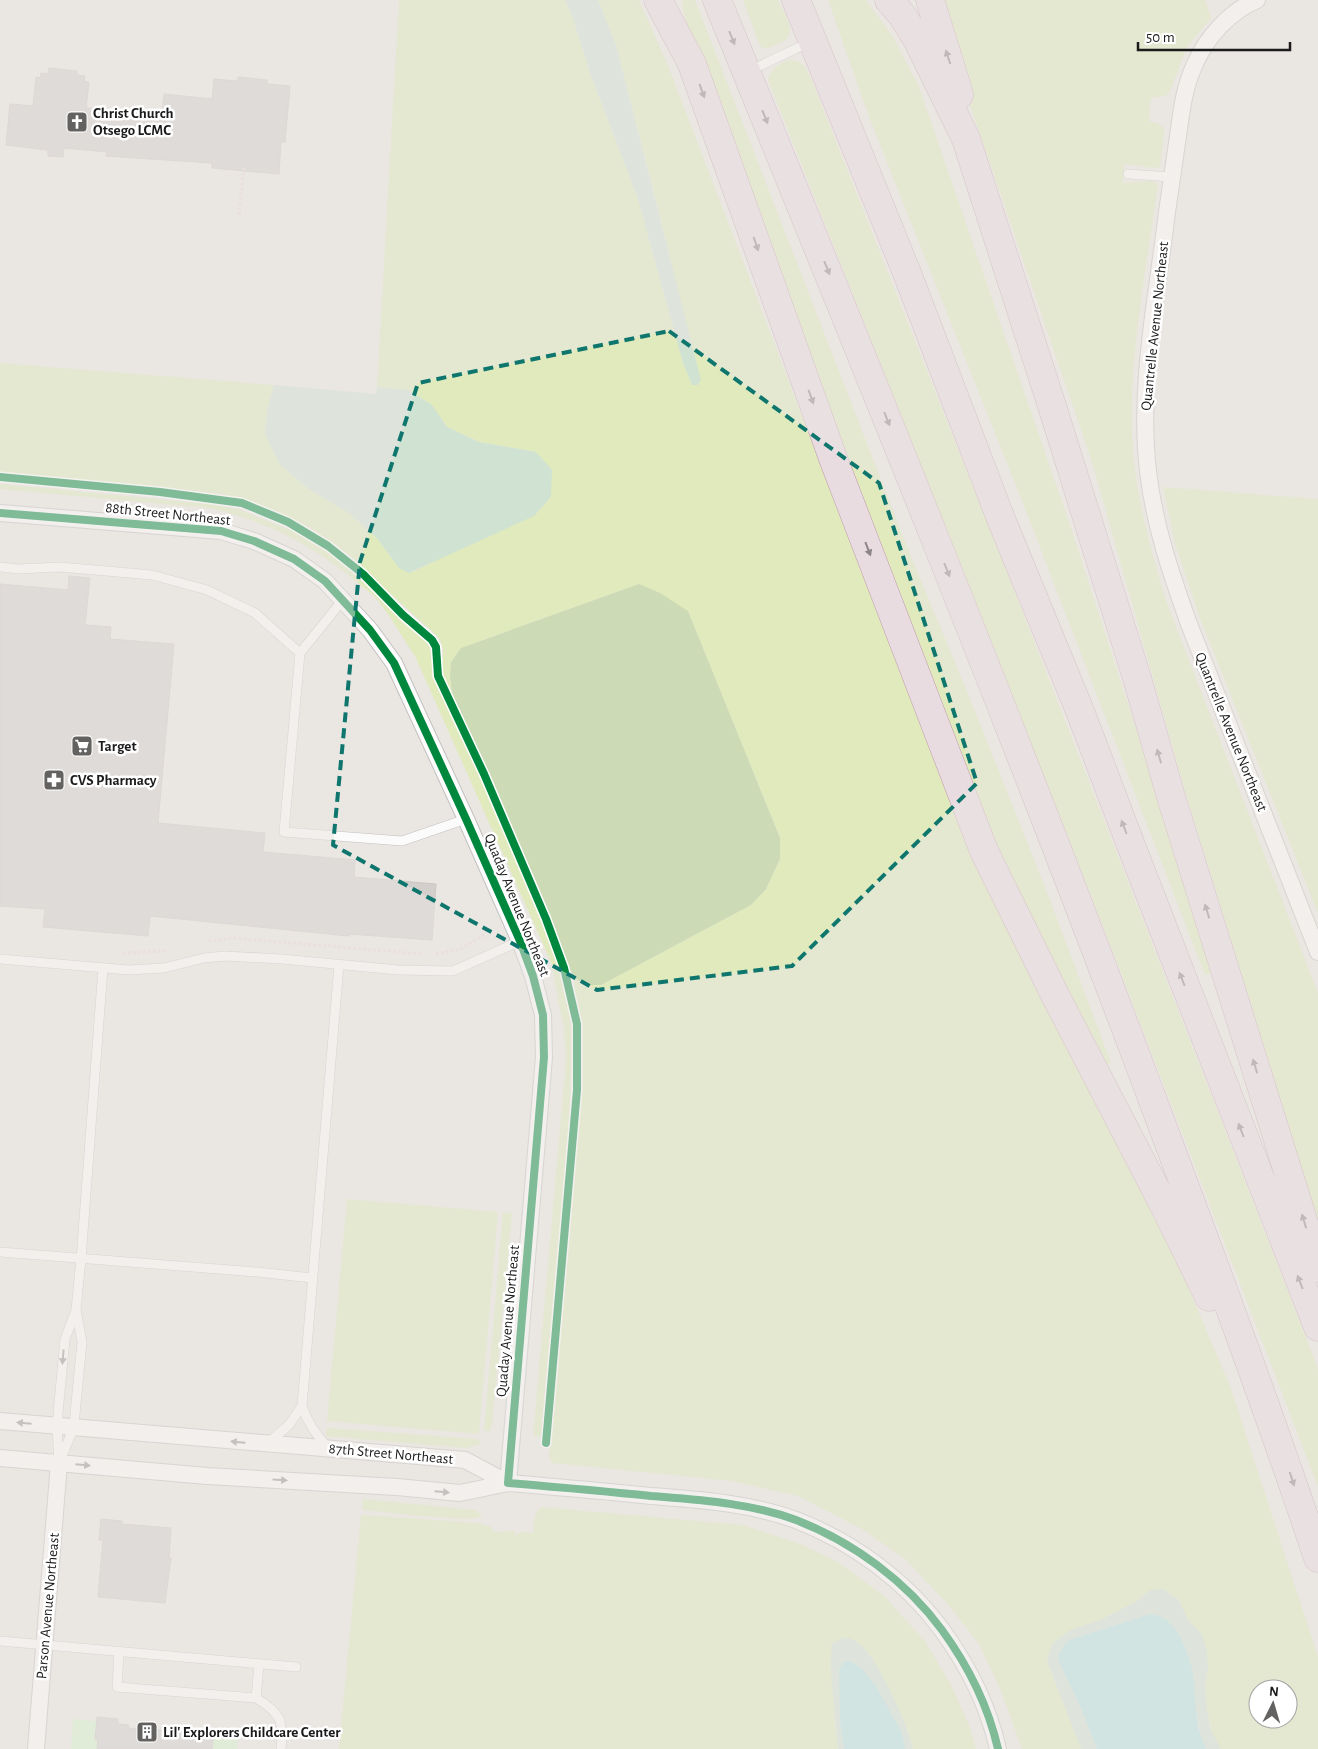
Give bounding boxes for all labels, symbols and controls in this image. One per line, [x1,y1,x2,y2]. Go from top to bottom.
scale bar [1138,20,1290,52]
text: 50 m [1146,30,1175,45]
one-way arrow [729,31,737,45]
one-way arrow [944,49,952,64]
one-way arrow [698,84,706,99]
place label: Christ Church Otsego LCMC [93,106,173,138]
church icon: Christ Church Otsego LCMC [65,110,89,134]
one-way arrow [761,110,769,125]
one-way arrow [753,237,760,252]
street label: Quantrelle Avenue Northeast [1139,240,1171,411]
one-way arrow [823,261,831,275]
one-way arrow [807,390,815,405]
one-way arrow [883,412,891,426]
street label: 88th Street Northeast [105,500,232,528]
one-way arrow [865,542,872,557]
one-way arrow [943,563,951,577]
street label: Quantrelle Avenue Northeast [1192,650,1270,814]
supermarket icon: Target [70,734,94,758]
place label: Target [98,739,136,754]
one-way arrow [1155,748,1163,763]
pharmacy icon: CVS Pharmacy [42,768,66,792]
place label: CVS Pharmacy [70,773,157,788]
one-way arrow [1120,819,1128,834]
street label: Quaday Avenue Northeast [481,831,553,979]
one-way arrow [1203,903,1211,918]
one-way arrow [1178,972,1186,986]
one-way arrow [1251,1059,1259,1074]
one-way arrow [1237,1123,1244,1138]
one-way arrow [1299,1214,1307,1229]
street label: Quaday Avenue Northeast [494,1244,522,1398]
one-way arrow [1296,1274,1304,1289]
one-way arrow [59,1349,67,1365]
one-way arrow [16,1419,32,1427]
one-way arrow [230,1438,246,1446]
street label: 87th Street Northeast [328,1441,454,1467]
one-way arrow [76,1462,92,1470]
one-way arrow [1288,1472,1296,1487]
one-way arrow [273,1477,289,1485]
one-way arrow [435,1488,451,1496]
street label: Parson Avenue Northeast [34,1532,62,1680]
north arrow [1248,1679,1298,1729]
text: N [1269,1685,1280,1699]
building icon: Lil' Explorers Childcare Center [135,1720,159,1744]
place label: Lil' Explorers Childcare Center [163,1725,341,1740]

